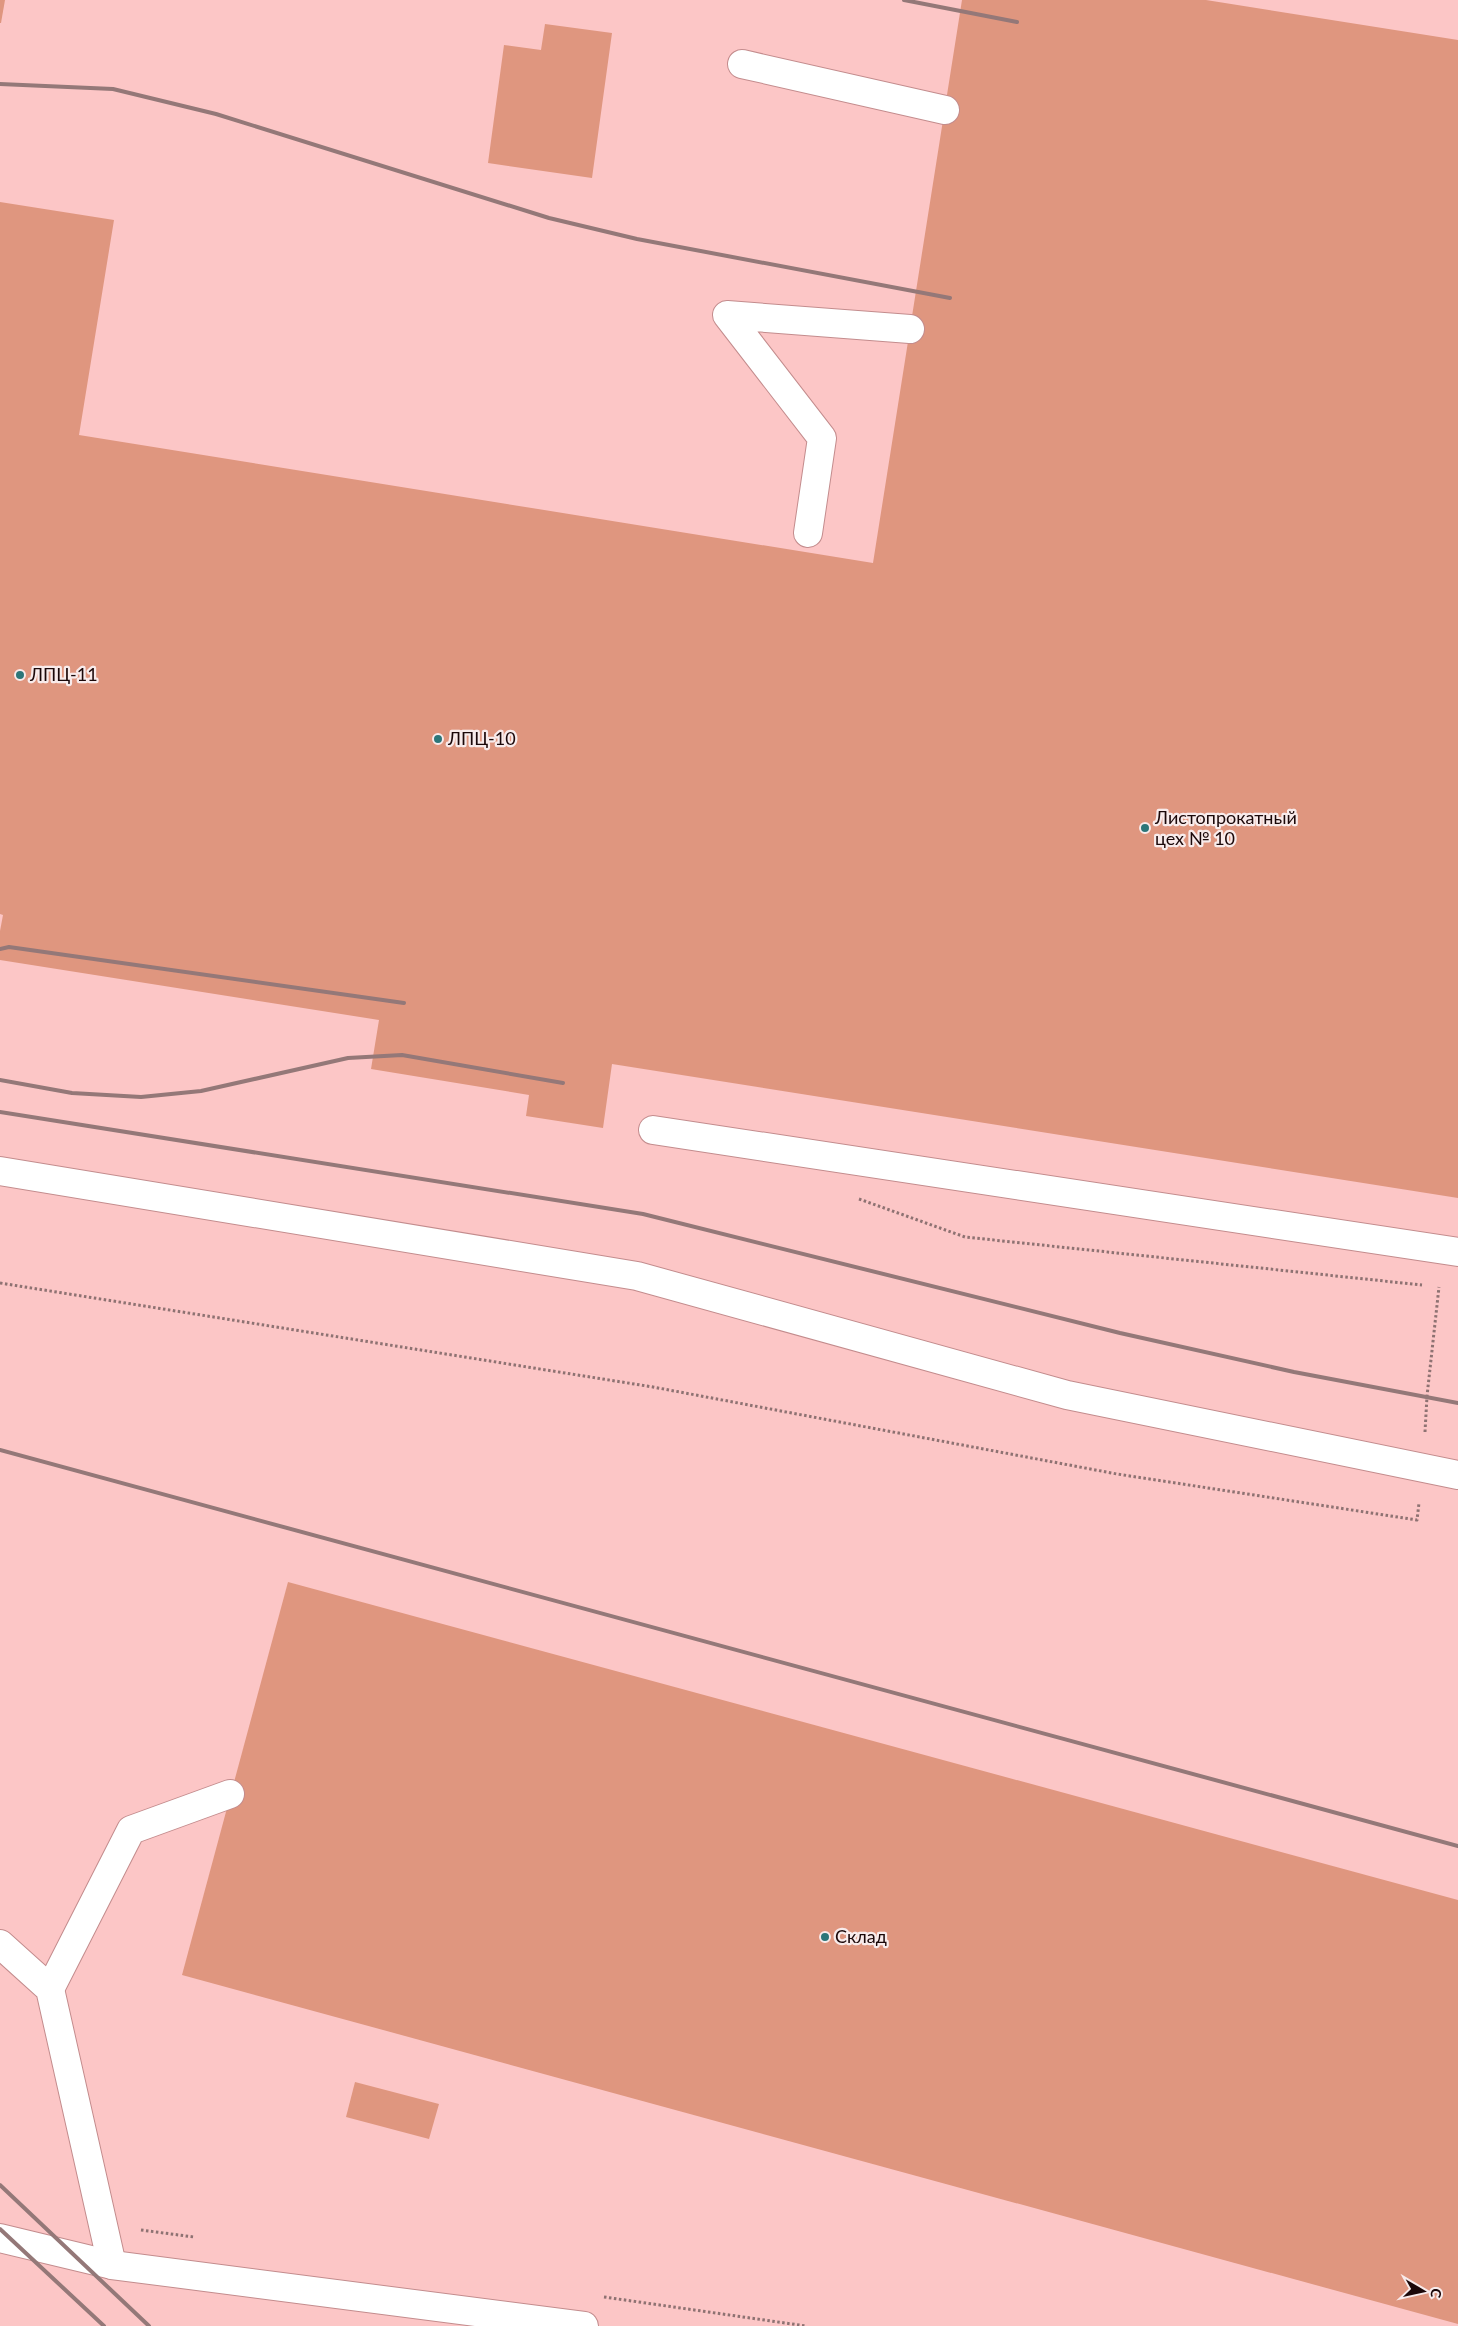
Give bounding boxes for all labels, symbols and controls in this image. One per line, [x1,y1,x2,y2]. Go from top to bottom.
place label: ЛПЦ-11 [29,663,98,685]
marker: ЛПЦ-11 [14,669,26,681]
place label: ЛПЦ-10 [447,727,516,749]
marker: ЛПЦ-10 [432,733,444,745]
place label: Листопрокатный цех № 10 [1154,806,1297,849]
marker: Листопрокатный цех № 10 [1139,822,1151,834]
place label: Склад [835,1925,887,1947]
marker: Склад [819,1931,831,1943]
north arrow [1398,2266,1448,2316]
text: С [1427,2287,1445,2300]

